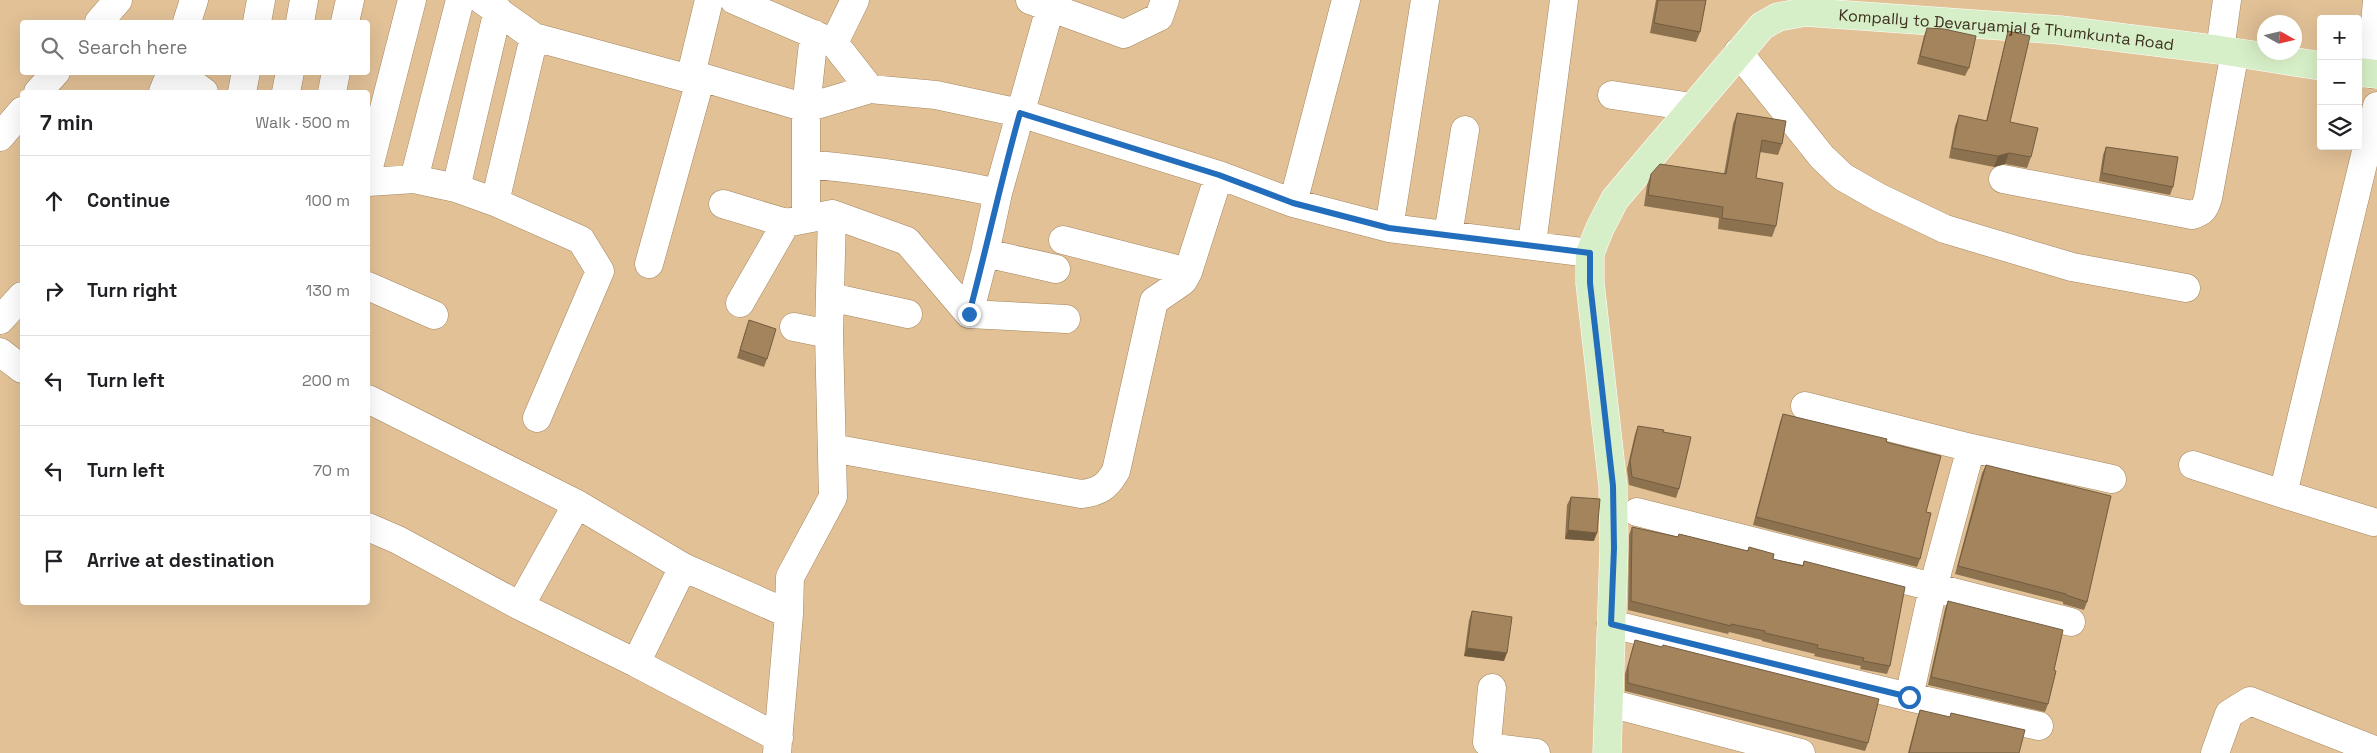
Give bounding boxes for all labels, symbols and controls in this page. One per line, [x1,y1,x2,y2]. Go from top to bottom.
street label: Kompally to Devaryamjal & Thumkunta Road [1838,4,2175,55]
north arrow [2257,15,2302,60]
map controls [2317,15,2362,150]
button: + [2317,15,2362,60]
search box [20,20,370,75]
icon: search [38,34,66,62]
text: Search here [78,35,188,60]
button: − [2317,60,2362,105]
button: layers [2317,105,2362,150]
text: 7 min [40,109,93,136]
text: Walk · 500 m [255,112,350,133]
icon: ahead [40,187,68,215]
text: Continue [87,188,170,213]
text: 100 m [305,190,350,211]
icon: right [40,277,68,305]
text: Turn right [87,278,177,303]
text: 130 m [306,280,350,301]
route end [958,303,981,326]
icon: left [40,367,68,395]
text: Turn left [87,368,165,393]
text: 200 m [302,370,350,391]
icon: left [40,457,68,485]
text: Turn left [87,458,165,483]
text: 70 m [313,460,350,481]
icon: arrive [40,547,68,575]
text: Arrive at destination [87,548,275,573]
route start [1898,686,1921,709]

